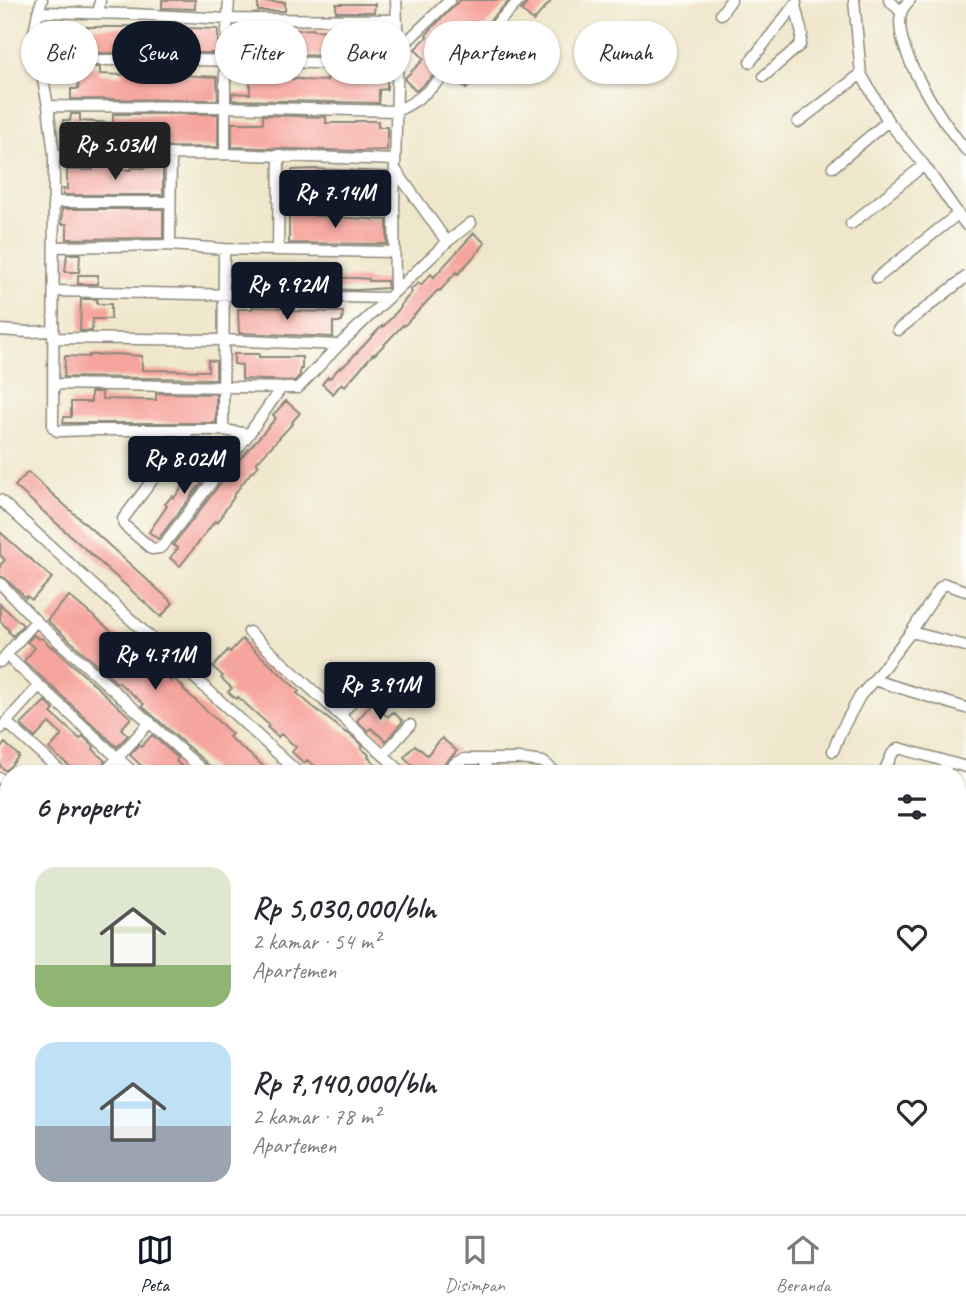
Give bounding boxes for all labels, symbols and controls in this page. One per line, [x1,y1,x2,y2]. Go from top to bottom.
chip: Beli [21,21,98,84]
chip: Sewa [112,21,201,84]
chip: Filter [215,21,307,84]
chip: Baru [321,21,410,84]
chip: Apartemen [424,21,560,84]
chip: Rumah [574,21,677,84]
pin: Rp 5.03M [43,122,187,182]
text: Rp 5.03M [75,130,155,159]
pin: Rp 7.14M [263,170,407,230]
text: Rp 7.14M [295,178,375,207]
pin: Rp 9.92M [215,262,359,322]
text: Rp 9.92M [247,270,327,299]
pin: Rp 8.02M [112,436,256,496]
text: Rp 8.02M [144,444,224,473]
pin: Rp 4.71M [83,632,227,692]
text: Rp 4.71M [115,640,195,669]
pin: Rp 3.91M [308,662,452,722]
text: Rp 3.91M [340,670,420,699]
text: 6 properti [35,788,137,826]
icon: filters [893,788,931,826]
text: Rp 5,030,000/bln [252,889,436,927]
icon: home [91,895,175,979]
icon: heart [893,918,931,956]
text: 2 kamar · 54 m² [252,927,380,956]
text: Apartemen [252,956,336,985]
text: Rp 7,140,000/bln [252,1064,436,1102]
icon: home [91,1070,175,1154]
icon: heart [893,1093,931,1131]
text: 2 kamar · 78 m² [252,1102,380,1131]
text: Apartemen [252,1131,336,1160]
tab: Peta [136,1231,174,1297]
tab: Disimpan [445,1231,505,1297]
tab: Beranda [776,1231,830,1297]

